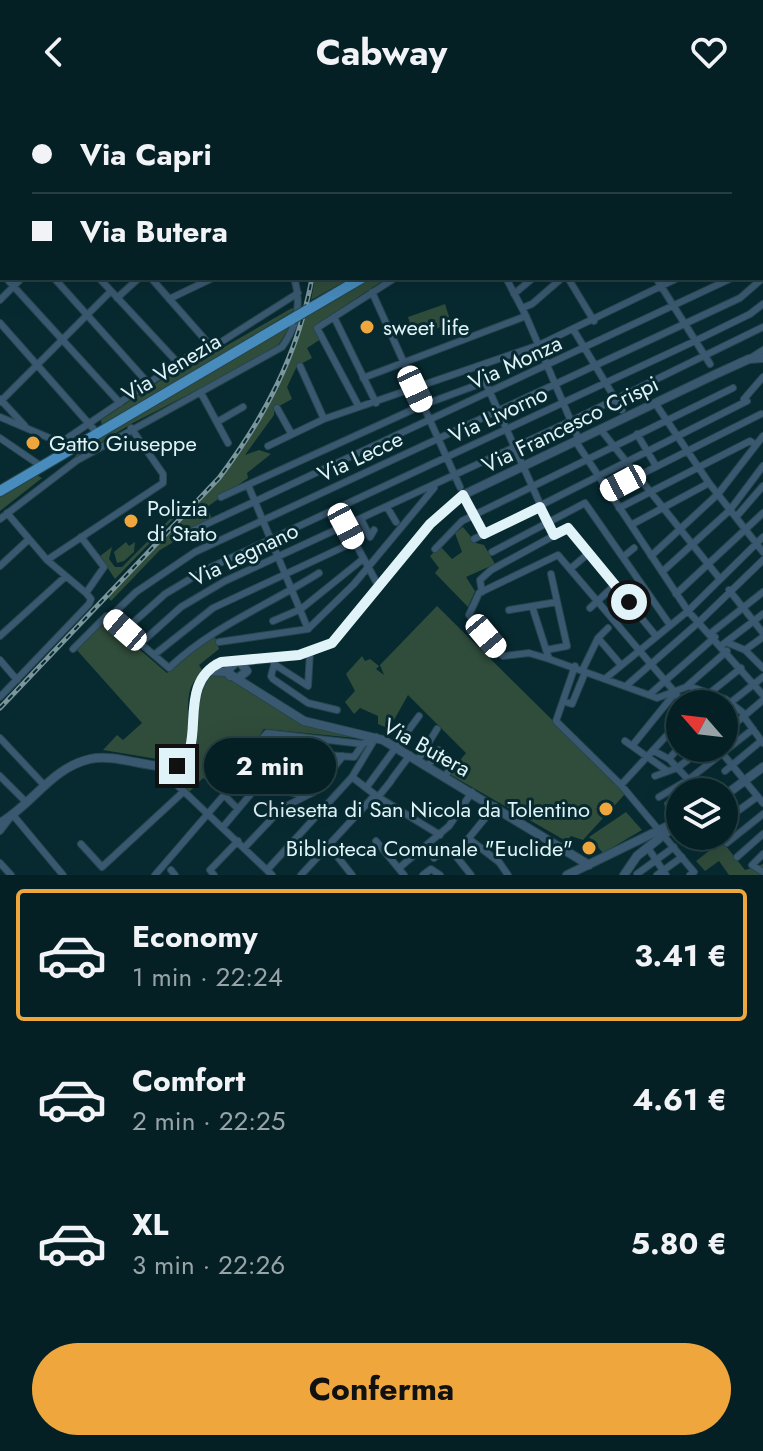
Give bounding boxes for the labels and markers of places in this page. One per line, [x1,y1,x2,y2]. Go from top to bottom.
place label: sweet life [383,311,469,343]
marker: sweet life [358,318,376,336]
place label: Gatto Giuseppe [49,427,197,459]
marker: Gatto Giuseppe [24,434,42,452]
place label: Polizia di Stato [147,492,217,549]
marker: Polizia di Stato [122,512,140,530]
place label: Chiesetta di San Nicola da Tolentino [253,793,590,825]
marker: Chiesetta di San Nicola da Tolentino [597,800,615,818]
place label: Biblioteca Comunale "Euclide" [286,832,573,864]
marker: Biblioteca Comunale "Euclide" [580,839,598,857]

